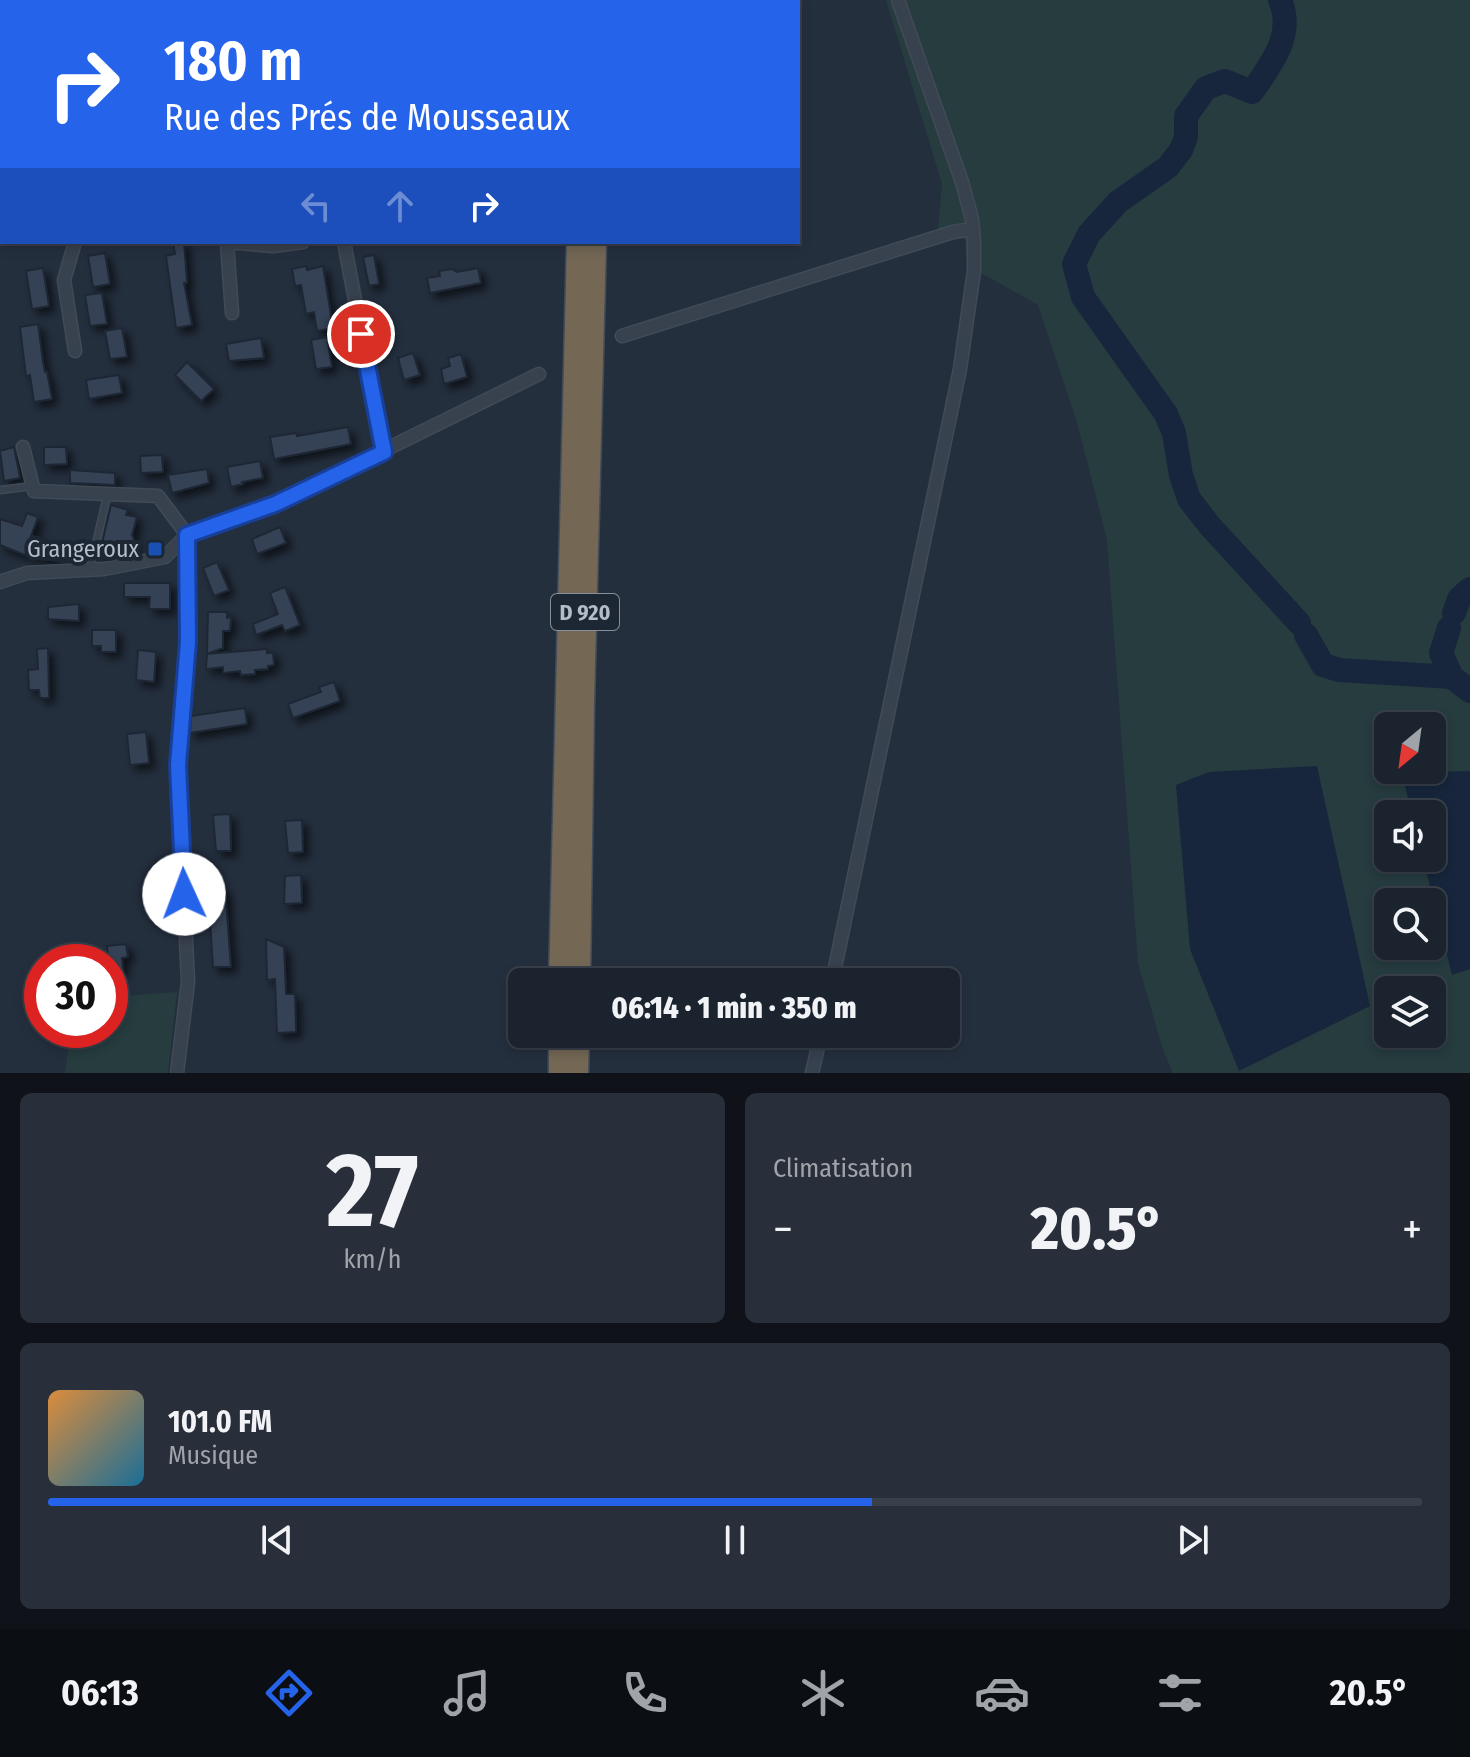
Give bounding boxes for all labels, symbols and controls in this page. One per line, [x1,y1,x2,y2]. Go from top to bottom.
text: 180 m [164,28,302,95]
icon: right [32,32,136,136]
text: Rue des Prés de Mousseaux [164,96,570,140]
icon: left [294,184,338,228]
icon: ahead [378,184,422,228]
icon: right [462,184,506,228]
pin [327,300,395,368]
icon: arrive [339,312,383,356]
place label: Grangeroux [27,535,139,563]
marker: Grangeroux [146,540,164,558]
road number: D 920 [551,594,619,630]
north arrow [1374,712,1446,784]
map controls [1374,712,1446,1048]
button: sound [1374,800,1446,872]
position arrow [142,852,226,936]
button: search [1374,888,1446,960]
speed limit sign: 30 [24,944,128,1048]
button: layers [1374,976,1446,1048]
text: 06:14 · 1 min · 350 m [611,990,857,1026]
text: 27 [327,1129,418,1254]
text: Climatisation [773,1153,913,1184]
text: 20.5° [1031,1193,1164,1265]
text: − [773,1203,793,1256]
text: + [1402,1203,1422,1256]
text: km/h [344,1244,401,1275]
text: 101.0 FM [168,1404,272,1440]
text: Musique [168,1440,258,1471]
icon: previous [255,1518,299,1562]
icon: pause [713,1518,757,1562]
icon: next [1171,1518,1215,1562]
icon: directions [261,1665,317,1721]
icon: music [439,1665,495,1721]
icon: phone [617,1665,673,1721]
icon: climate [795,1665,851,1721]
icon: car [974,1665,1030,1721]
icon: filters [1152,1665,1208,1721]
text: 06:13 [61,1671,139,1715]
text: 20.5° [1330,1671,1409,1715]

